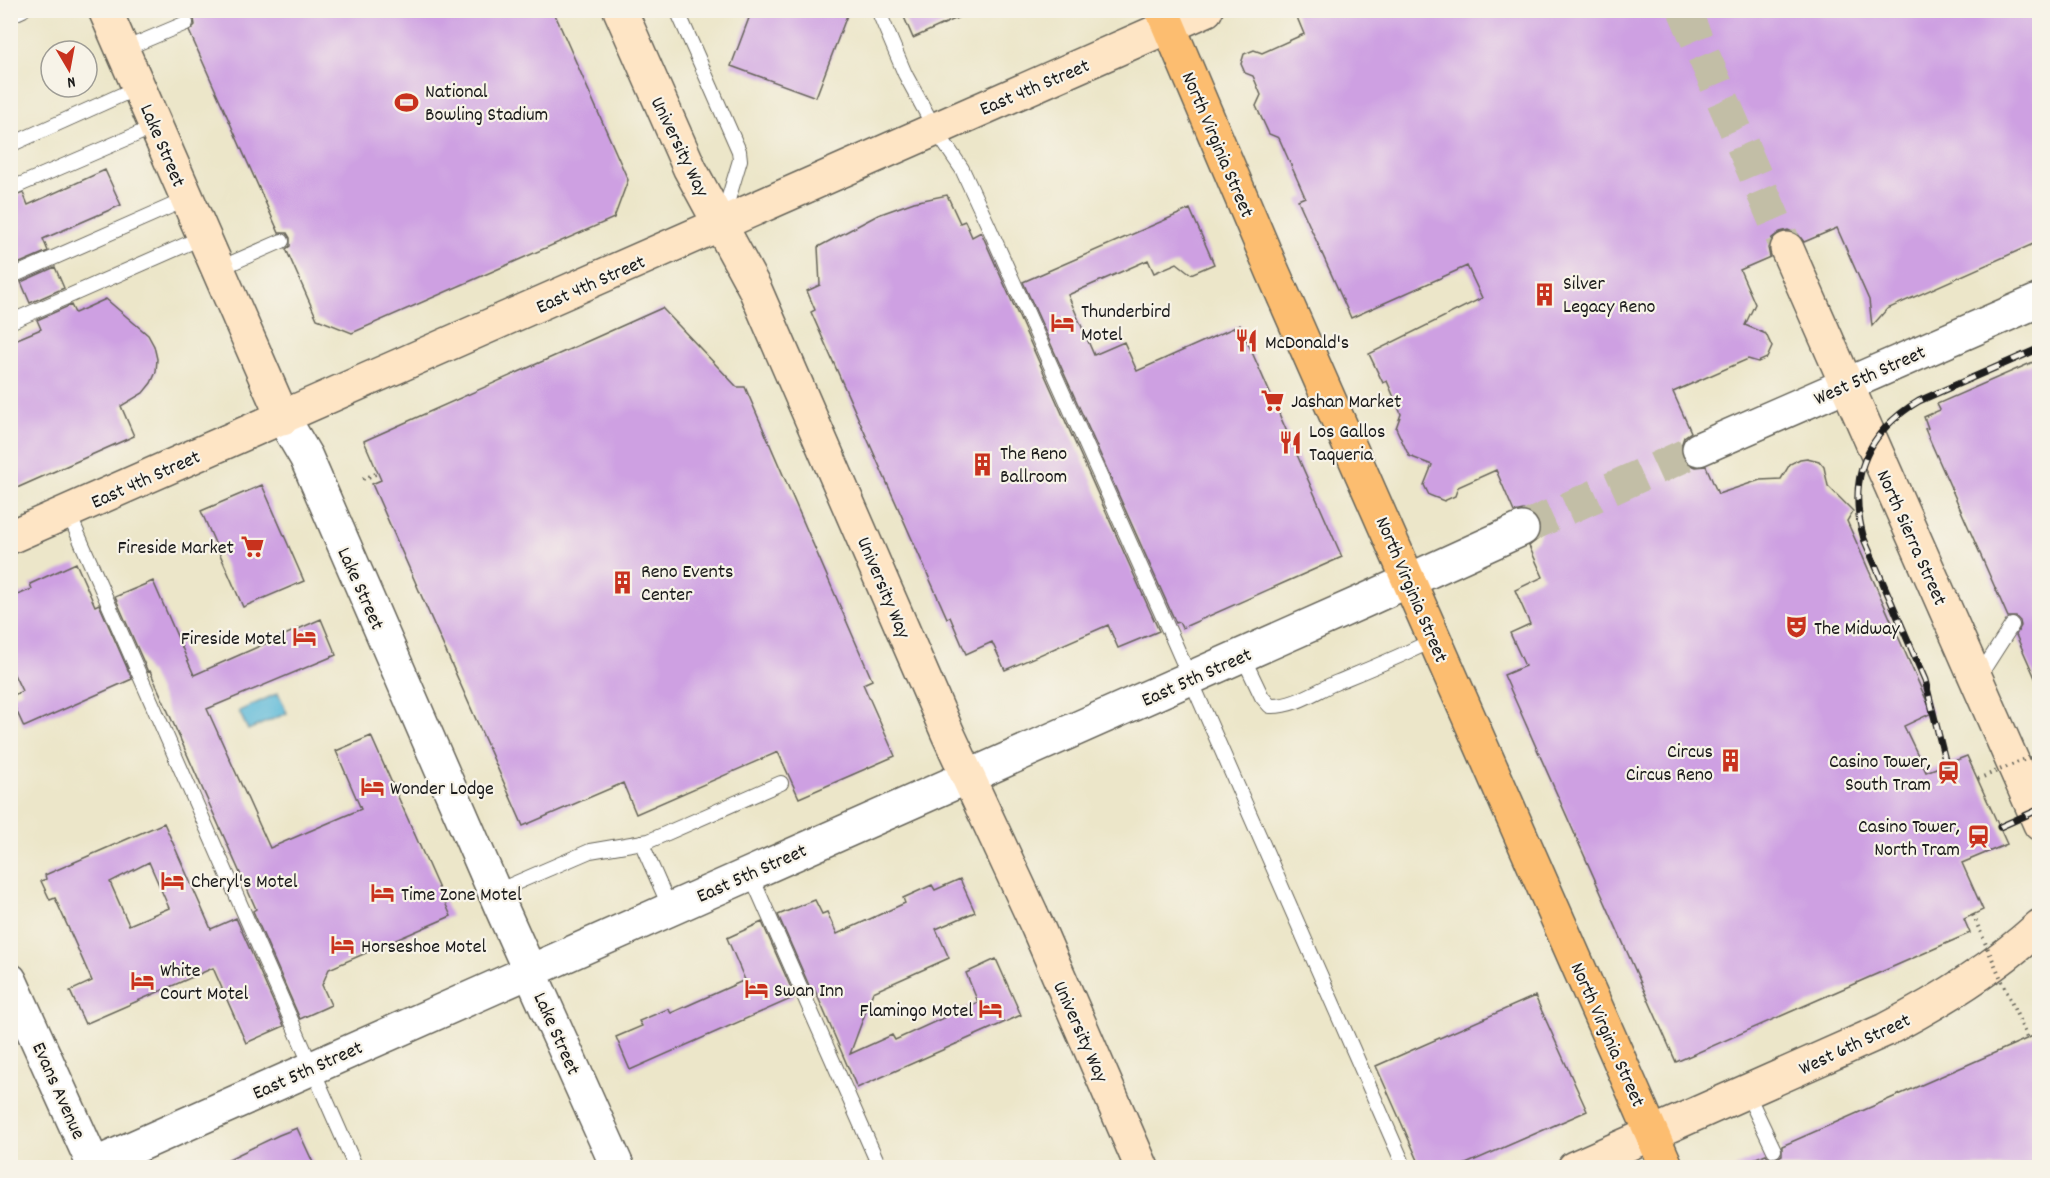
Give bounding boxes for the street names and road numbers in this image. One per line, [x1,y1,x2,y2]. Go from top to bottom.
street label: East 4th Street [976,53,1094,124]
street label: North Virginia Street [1173,68,1260,222]
street label: University Way [642,93,715,203]
street label: Lake Street [131,100,191,192]
street label: East 4th Street [532,249,650,322]
street label: West 5th Street [1810,340,1931,414]
street label: East 4th Street [87,444,205,517]
street label: North Sierra Street [1868,466,1953,611]
street label: North Virginia Street [1367,513,1454,667]
street label: University Way [848,533,917,644]
street label: Lake Street [329,543,390,635]
street label: East 5th Street [1138,642,1257,715]
street label: East 5th Street [693,838,812,911]
street label: North Virginia Street [1562,958,1651,1112]
street label: University Way [1044,977,1114,1088]
street label: Lake Street [525,988,586,1080]
street label: West 6th Street [1795,1008,1916,1084]
street label: East 5th Street [249,1035,368,1108]
street label: Evans Avenue [23,1038,91,1144]

